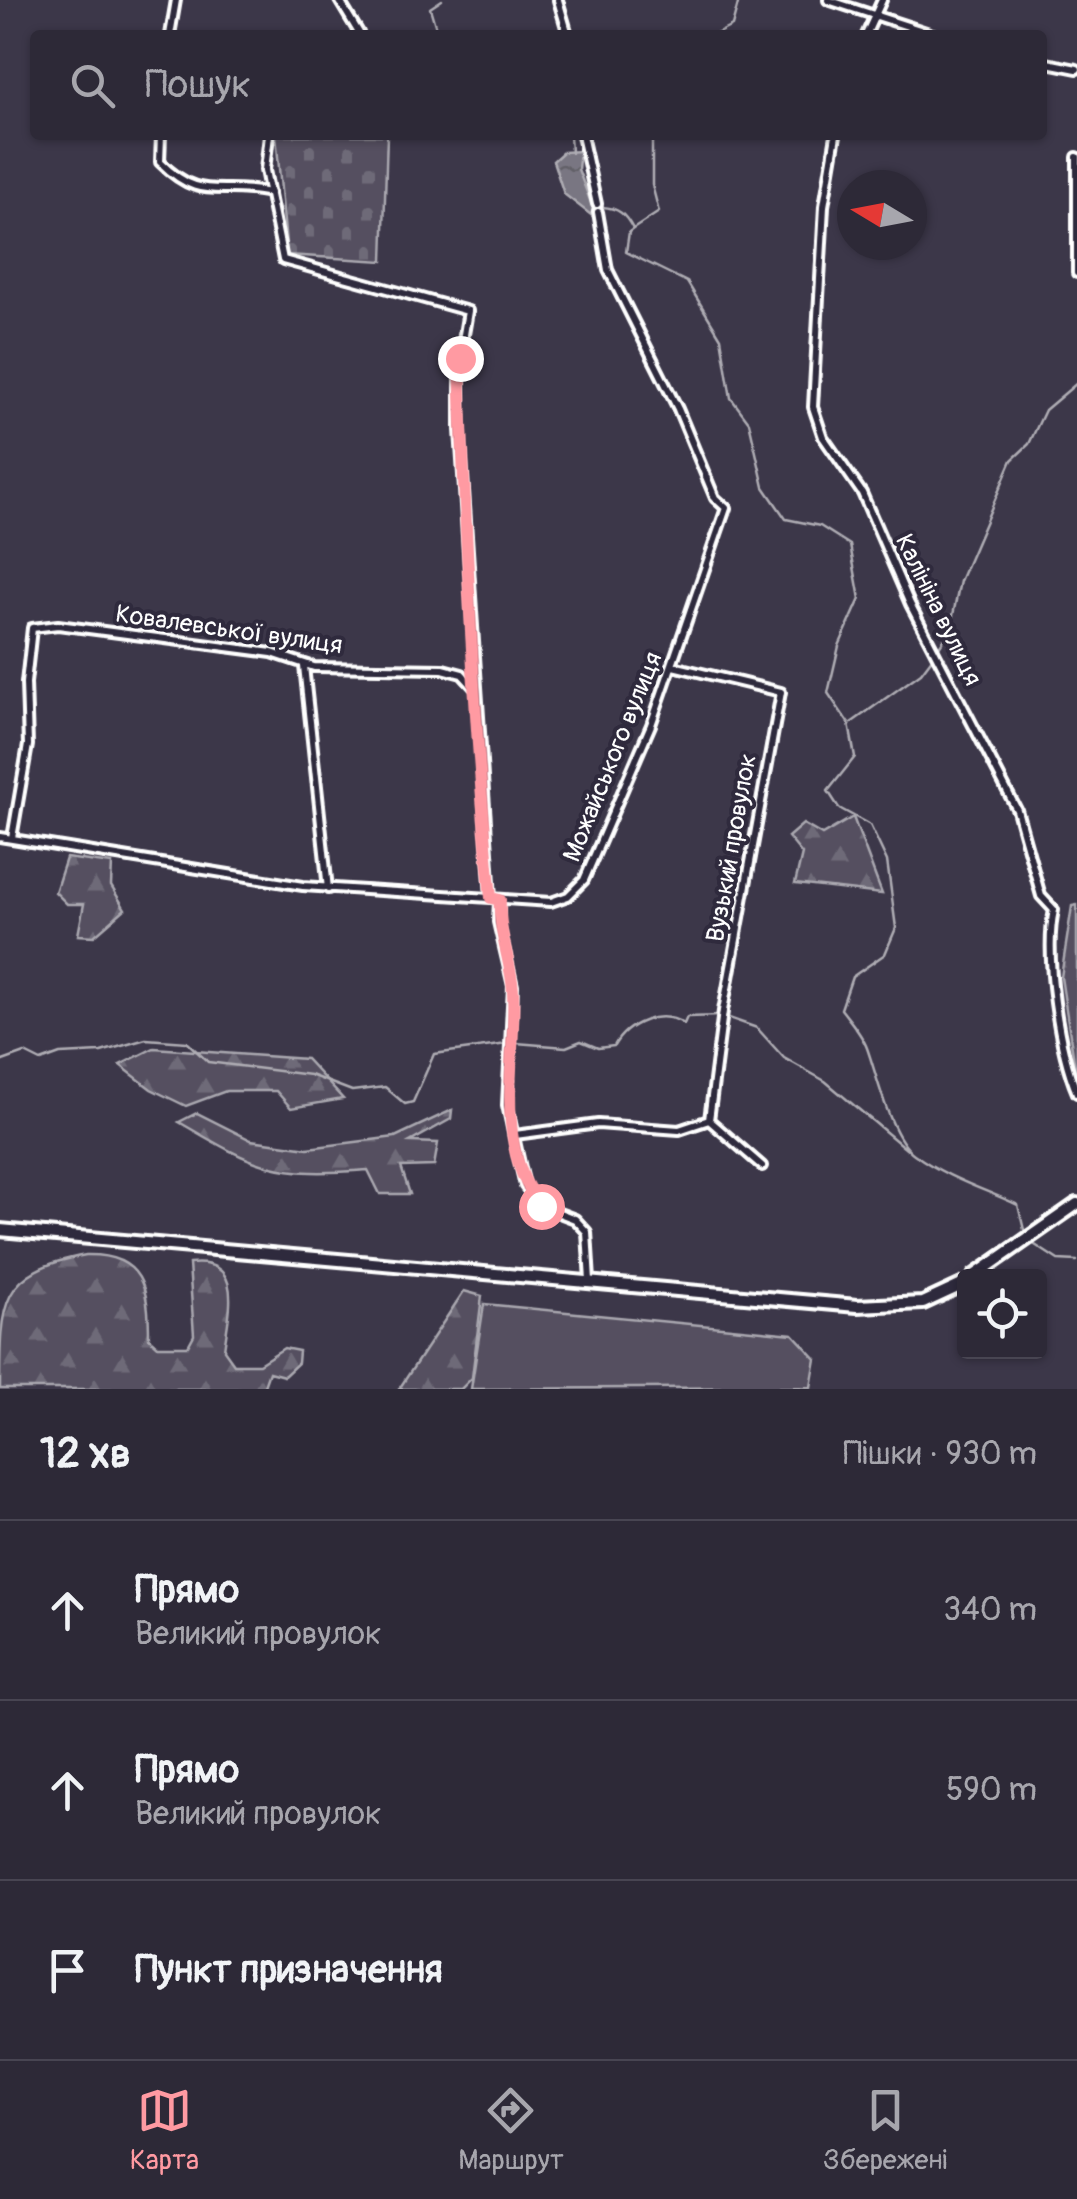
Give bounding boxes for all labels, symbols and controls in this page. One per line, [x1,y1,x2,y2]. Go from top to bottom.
search box [30,30,1047,140]
icon: search [65,58,120,113]
text: Пошук [145,61,251,109]
north arrow [837,170,927,260]
route end [438,336,484,382]
street label: Калініна вулиця [888,529,988,691]
street label: Ковалевської вулиця [114,599,344,661]
street label: Можайського вулиця [557,648,669,866]
street label: Вузький провулок [700,752,764,944]
route start [519,1184,565,1230]
map controls [957,1269,1047,1359]
button: locate [957,1269,1047,1359]
text: 12 хв [40,1428,131,1480]
text: Пішки · 930 m [843,1434,1037,1474]
text: Прямо [135,1566,239,1614]
icon: ahead [40,1583,95,1638]
text: 340 m [943,1590,1037,1630]
text: Великий провулок [135,1614,382,1654]
text: Прямо [135,1746,239,1794]
icon: ahead [40,1763,95,1818]
text: 590 m [946,1770,1037,1810]
text: Великий провулок [135,1794,382,1834]
icon: arrive [40,1943,95,1998]
text: Пункт призначення [135,1946,443,1994]
tab: Карта [130,2083,199,2178]
tab: Маршрут [458,2083,564,2178]
tab: Збережені [823,2083,947,2178]

